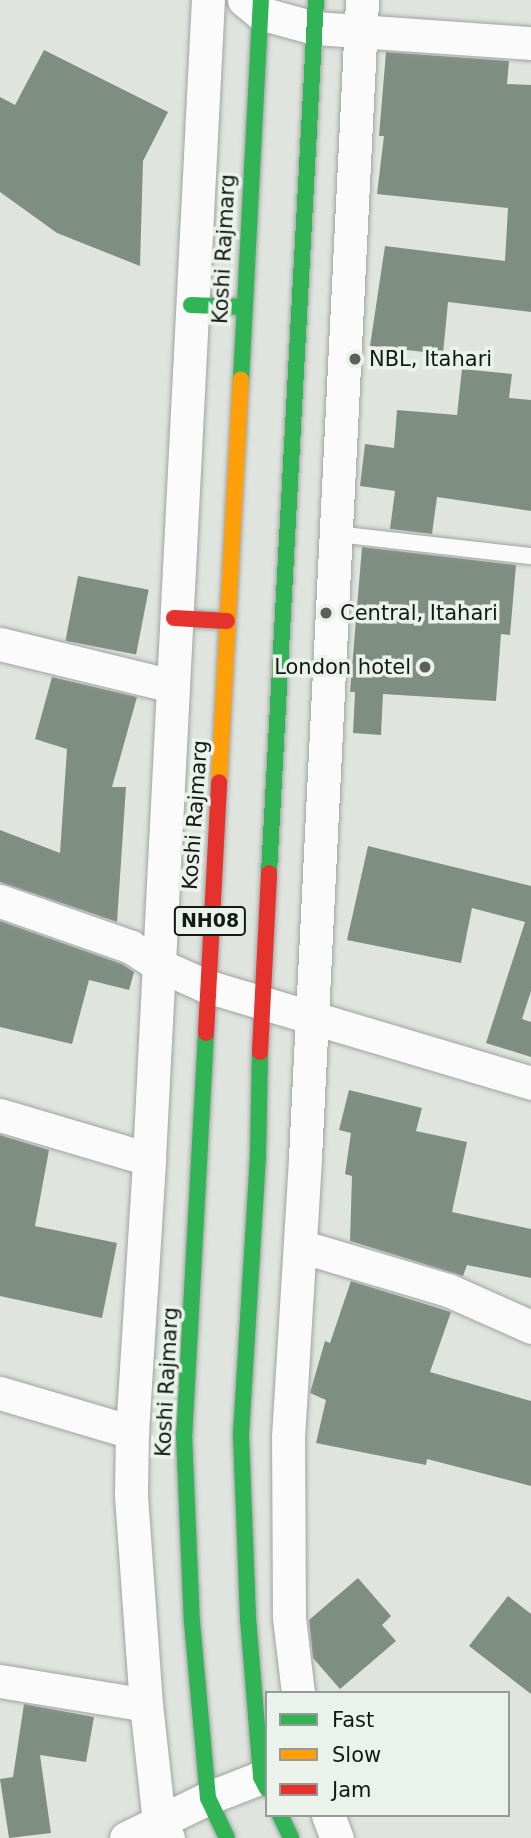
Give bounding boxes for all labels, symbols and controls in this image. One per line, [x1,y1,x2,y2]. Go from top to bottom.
street label: Koshi Rajmarg [207,173,241,325]
place label: NBL, Itahari [369,346,492,372]
marker: NBL, Itahari [347,351,363,367]
place label: Central, Itahari [340,600,498,626]
marker: Central, Itahari [318,605,334,621]
place label: London hotel [274,654,411,680]
marker: London hotel [417,659,433,675]
street label: Koshi Rajmarg [177,739,213,891]
road number: NH08 [173,906,247,937]
street label: Koshi Rajmarg [150,1306,184,1458]
legend [265,1691,510,1817]
text: Fast [332,1708,374,1732]
text: Slow [332,1743,381,1767]
text: Jam [332,1778,372,1802]

